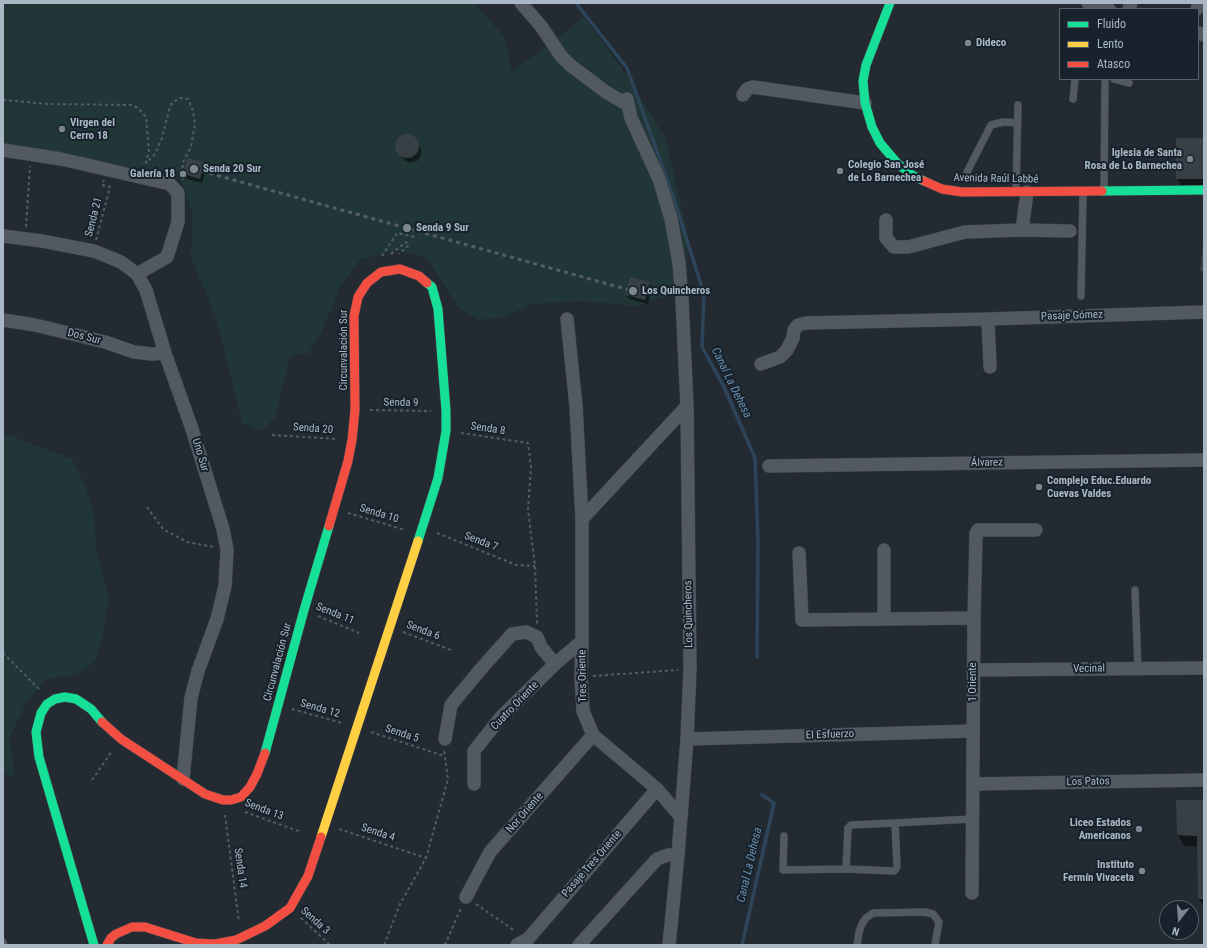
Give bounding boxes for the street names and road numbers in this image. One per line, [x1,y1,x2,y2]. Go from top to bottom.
street label: Avenida Raúl Labbé [953,172,1039,186]
street label: Senda 21 [83,196,105,238]
street label: Pasaje Gómez [1041,308,1103,324]
street label: Circunvalación Sur [337,310,351,390]
street label: Dos Sur [66,327,102,347]
street label: Senda 9 [383,396,419,410]
street label: Senda 8 [470,420,506,438]
street label: Senda 20 [292,421,334,437]
street label: Uno Sur [189,437,211,473]
street label: Álvarez [971,456,1003,470]
street label: Senda 10 [358,502,400,526]
street label: Senda 7 [462,530,500,554]
street label: Los Quincheros [682,580,696,648]
street label: Senda 11 [314,600,356,628]
street label: Senda 6 [404,619,442,643]
street label: Circunvalación Sur [261,621,295,703]
street label: Tres Oriente [576,650,590,702]
street label: 1 Oriente [966,662,980,702]
street label: Vecinal [1073,662,1105,676]
street label: Cuatro Oriente [488,679,542,733]
street label: Senda 12 [299,697,341,721]
street label: Senda 5 [383,722,421,746]
street label: El Esfuerzo [805,728,855,742]
street label: Los Patos [1066,775,1110,789]
street label: Nor Oriente [504,790,546,836]
street label: Senda 13 [243,797,285,823]
street label: Senda 4 [359,821,397,845]
street label: Pasaje Tres Oriente [559,828,625,900]
street label: Senda 14 [231,847,249,889]
street label: Senda 3 [298,904,332,938]

